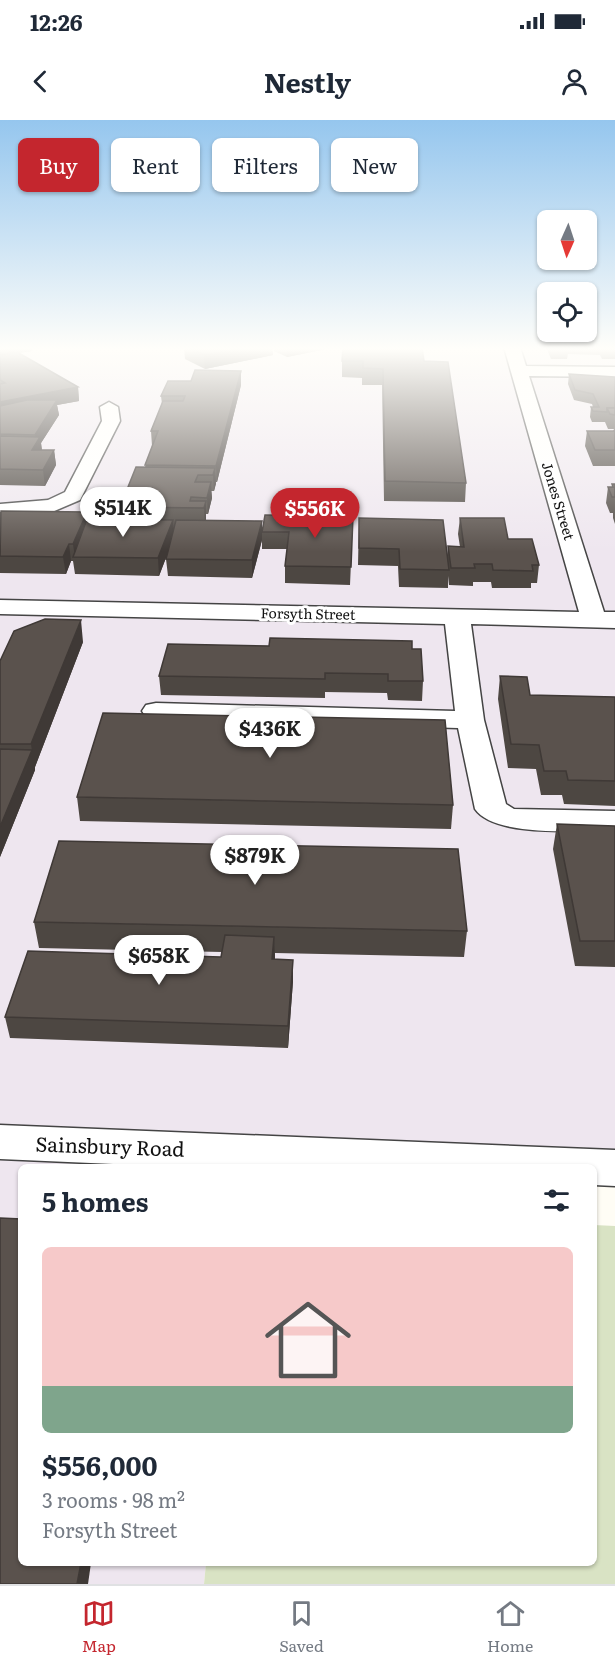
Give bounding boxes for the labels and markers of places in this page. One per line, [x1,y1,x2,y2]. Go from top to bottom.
pin: $514K [81,487,165,538]
pin: $556K [273,488,357,539]
pin: $436K [228,708,312,759]
pin: $879K [213,835,297,886]
pin: $658K [117,935,201,986]

